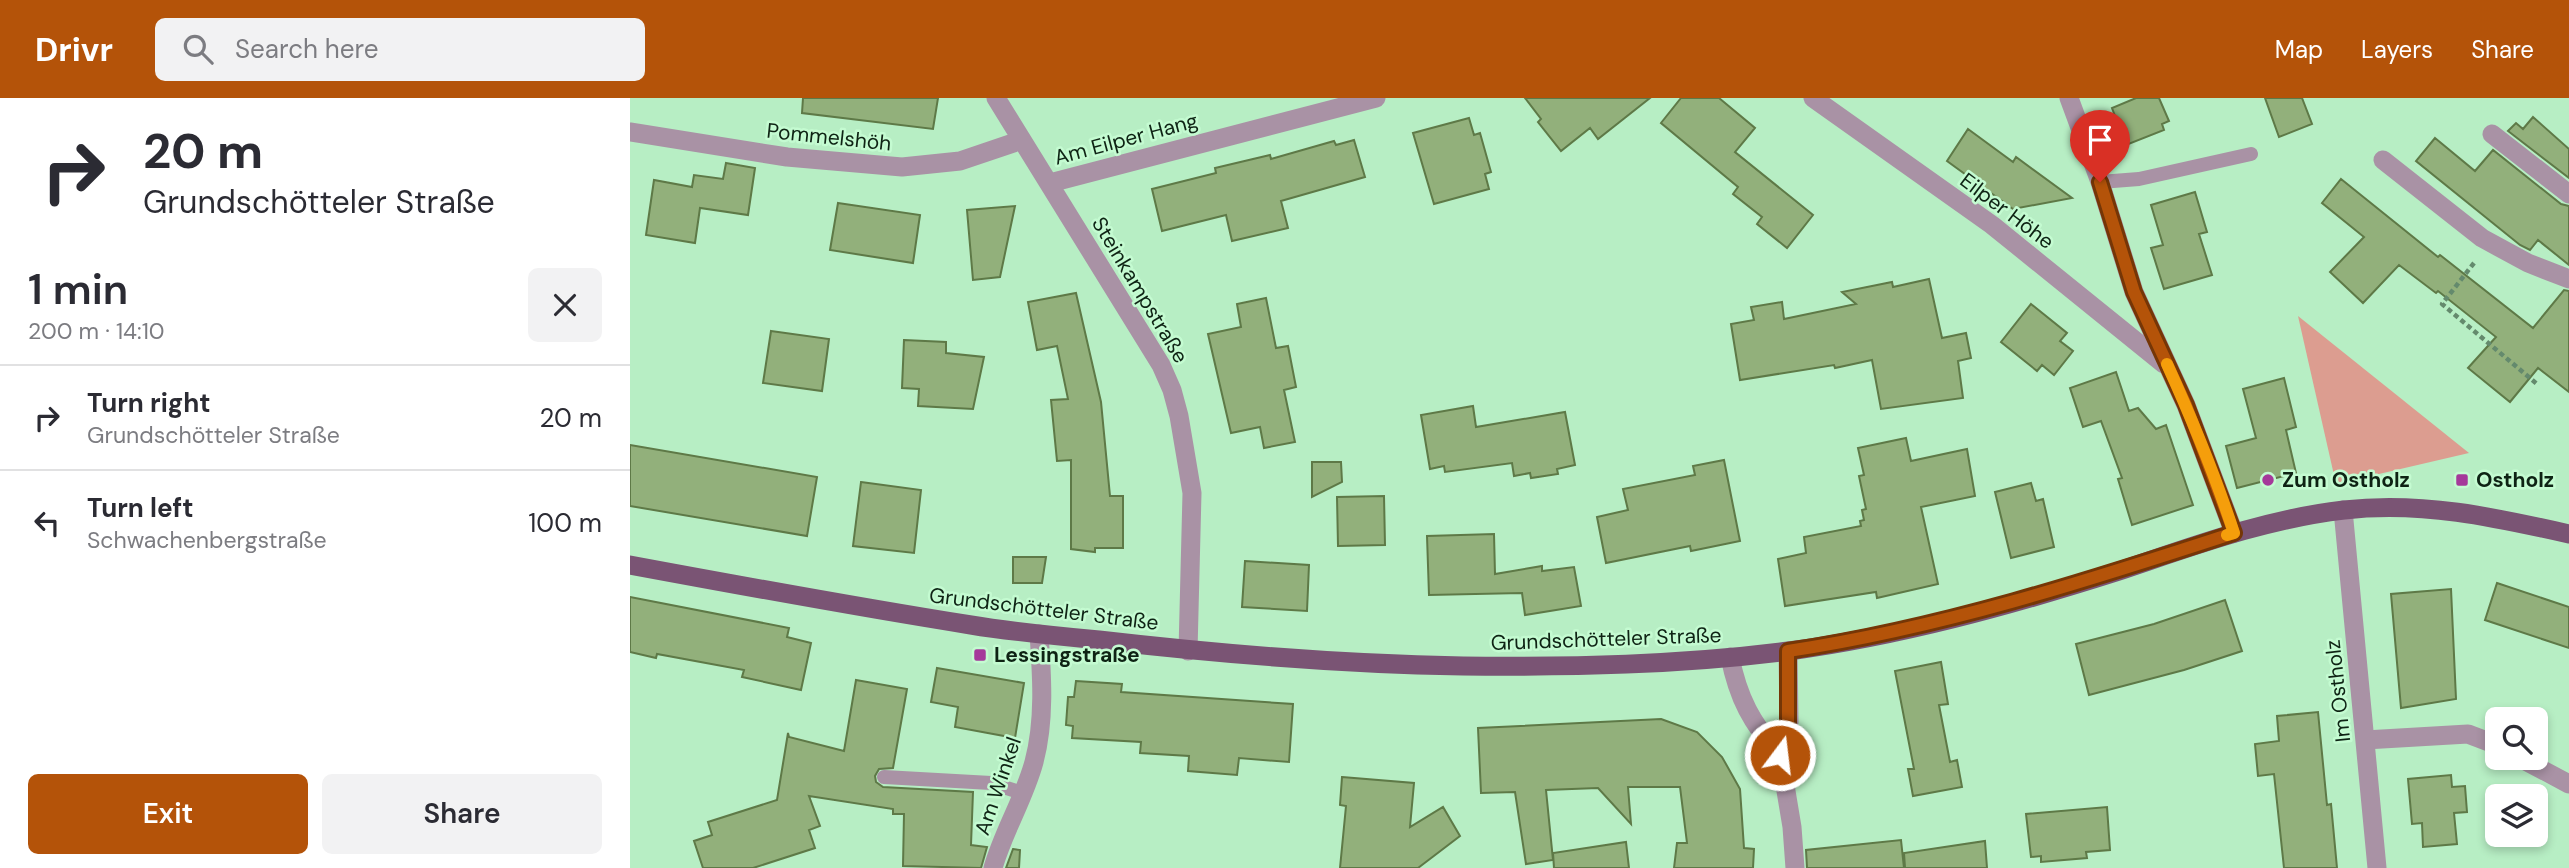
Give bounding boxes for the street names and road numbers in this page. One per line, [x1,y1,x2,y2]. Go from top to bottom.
street label: Am Eilper Hang [1051,106,1201,172]
street label: Pommelshöh [765,117,893,157]
street label: Eilper Höhe [1954,166,2060,256]
street label: Steinkampstraße [1085,212,1195,368]
street label: Grundschötteler Straße [928,581,1160,637]
street label: Grundschötteler Straße [1490,621,1722,657]
street label: Im Ostholz [2319,639,2357,743]
street label: Am Winkel [968,733,1028,839]

